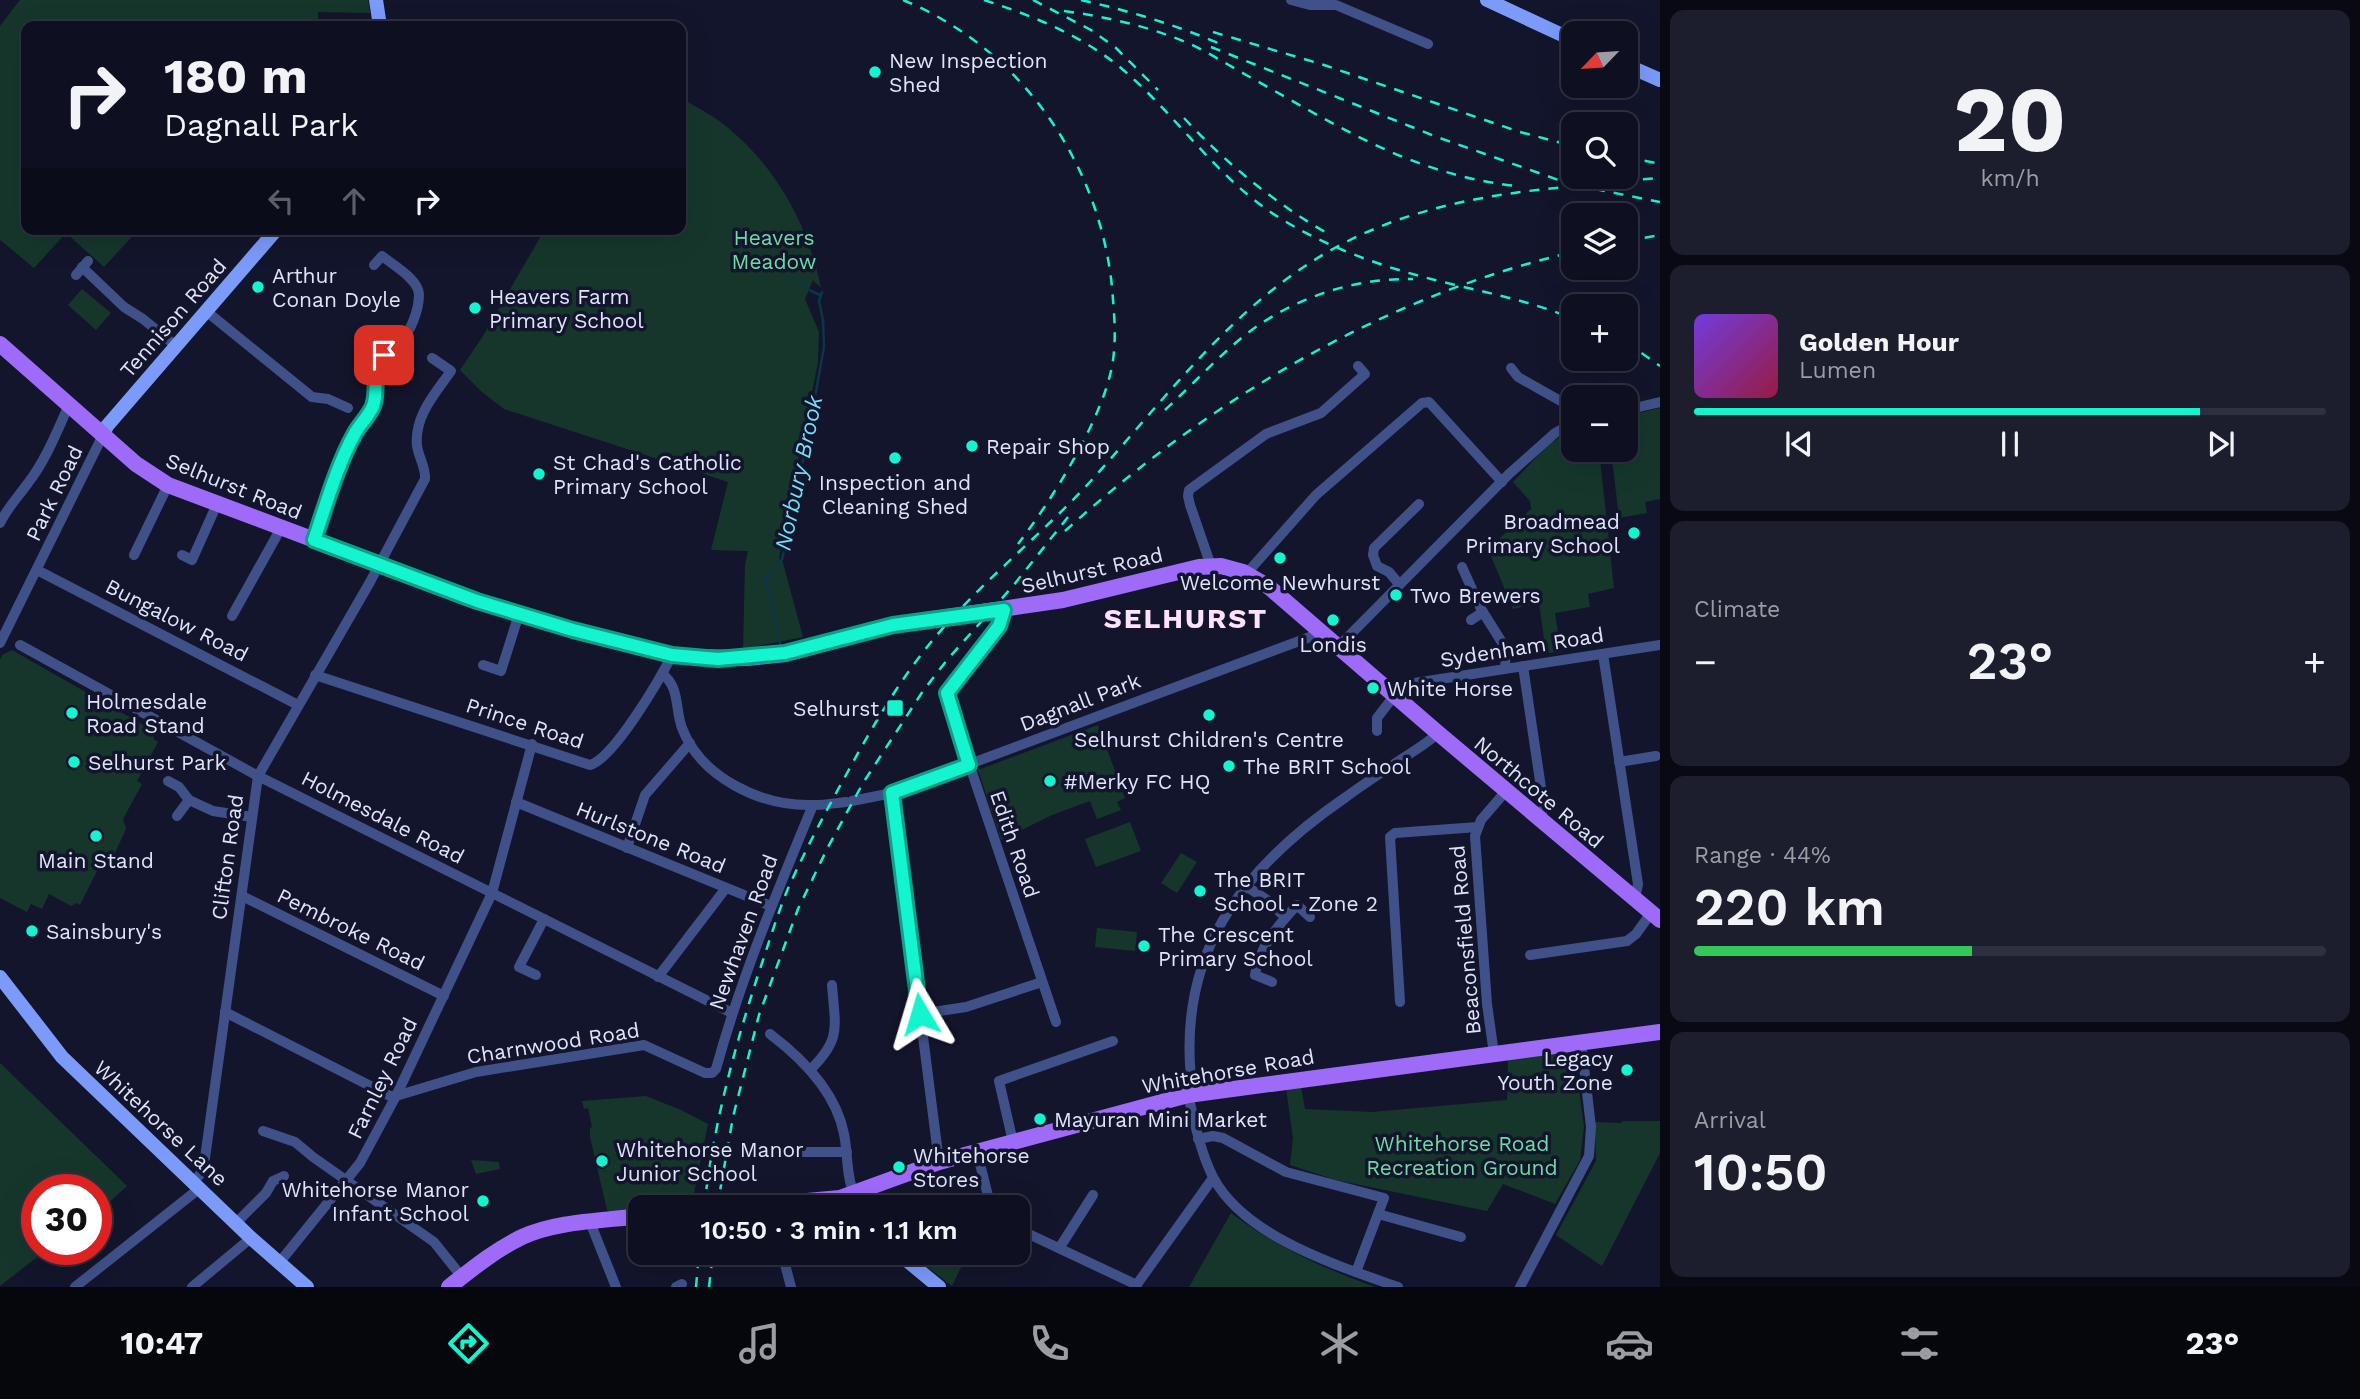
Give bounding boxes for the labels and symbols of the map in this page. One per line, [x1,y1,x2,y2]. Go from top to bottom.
north arrow [1561,21,1638,98]
place label: New Inspection Shed [889,48,1048,97]
marker: New Inspection Shed [867,64,883,80]
park label: Heavers Meadow [732,225,816,274]
street label: Tennison Road [115,254,231,382]
place label: Arthur Conan Doyle [272,263,401,312]
marker: Arthur Conan Doyle [250,279,266,295]
place label: Heavers Farm Primary School [489,284,644,333]
marker: Heavers Farm Primary School [467,300,483,316]
pin [354,325,414,385]
water label: Norbury Brook [769,392,829,553]
place label: Repair Shop [986,434,1110,459]
marker: Repair Shop [964,438,980,454]
street label: Park Road [20,441,88,545]
street label: Selhurst Road [162,447,306,525]
place label: St Chad's Catholic Primary School [553,450,742,499]
marker: Inspection and Cleaning Shed [887,450,903,466]
marker: St Chad's Catholic Primary School [531,466,547,482]
place label: Inspection and Cleaning Shed [819,470,971,519]
place label: Broadmead Primary School [1465,509,1621,558]
marker: Broadmead Primary School [1626,525,1642,541]
street label: Selhurst Road [1019,542,1165,598]
marker: Welcome Newhurst [1272,550,1288,566]
place label: Welcome Newhurst [1180,570,1380,595]
street label: Bungalow Road [101,573,253,667]
place label: Two Brewers [1410,583,1541,608]
marker: Two Brewers [1388,587,1404,603]
district label: SELHURST [1104,602,1268,635]
marker: Londis [1325,612,1341,628]
street label: Sydenham Road [1438,622,1606,672]
place label: Londis [1299,632,1367,657]
street label: Dagnall Park [1016,667,1144,737]
place label: White Horse [1387,676,1513,701]
marker: White Horse [1365,680,1381,696]
place label: Holmesdale Road Stand [86,689,207,738]
street label: Prince Road [463,692,587,754]
place label: Selhurst [793,696,879,721]
marker: Selhurst [885,698,905,718]
marker: Holmesdale Road Stand [64,705,80,721]
marker: Selhurst Children's Centre [1201,707,1217,723]
place label: Selhurst Children's Centre [1074,727,1344,752]
street label: Northcote Road [1469,731,1609,853]
place label: Selhurst Park [88,750,226,775]
marker: Selhurst Park [66,754,82,770]
place label: The BRIT School [1243,754,1411,779]
marker: The BRIT School [1221,758,1237,774]
street label: Holmesdale Road [297,765,469,869]
place label: #Merky FC HQ [1064,769,1211,794]
marker: #Merky FC HQ [1042,773,1058,789]
street label: Edith Road [985,787,1045,901]
street label: Clifton Road [206,793,248,921]
street label: Hurlstone Road [573,796,729,878]
marker: Main Stand [88,828,104,844]
street label: Beaconsfield Road [1444,844,1486,1036]
place label: Main Stand [38,848,154,873]
street label: Newhaven Road [703,851,783,1013]
place label: The BRIT School - Zone 2 [1214,867,1378,916]
street label: Pembroke Road [273,883,429,975]
marker: The BRIT School - Zone 2 [1192,883,1208,899]
place label: Sainsbury's [46,919,162,944]
place label: The Crescent Primary School [1158,922,1313,971]
marker: Sainsbury's [24,923,40,939]
marker: The Crescent Primary School [1136,938,1152,954]
position arrow [883,977,957,1051]
street label: Farnley Road [342,1013,422,1143]
street label: Charnwood Road [465,1017,641,1069]
street label: Whitehorse Road [1140,1043,1316,1099]
place label: Legacy Youth Zone [1498,1046,1613,1095]
street label: Whitehorse Lane [89,1055,233,1191]
marker: Legacy Youth Zone [1619,1062,1635,1078]
place label: Mayuran Mini Market [1054,1107,1267,1132]
marker: Mayuran Mini Market [1032,1111,1048,1127]
park label: Whitehorse Road Recreation Ground [1366,1131,1558,1180]
place label: Whitehorse Manor Junior School [616,1137,804,1186]
place label: Whitehorse Stores [913,1143,1030,1192]
marker: Whitehorse Manor Junior School [594,1153,610,1169]
marker: Whitehorse Stores [891,1159,907,1175]
speed limit sign: 30 [21,1174,112,1265]
place label: Whitehorse Manor Infant School [281,1177,470,1226]
marker: Whitehorse Manor Infant School [475,1193,491,1209]

